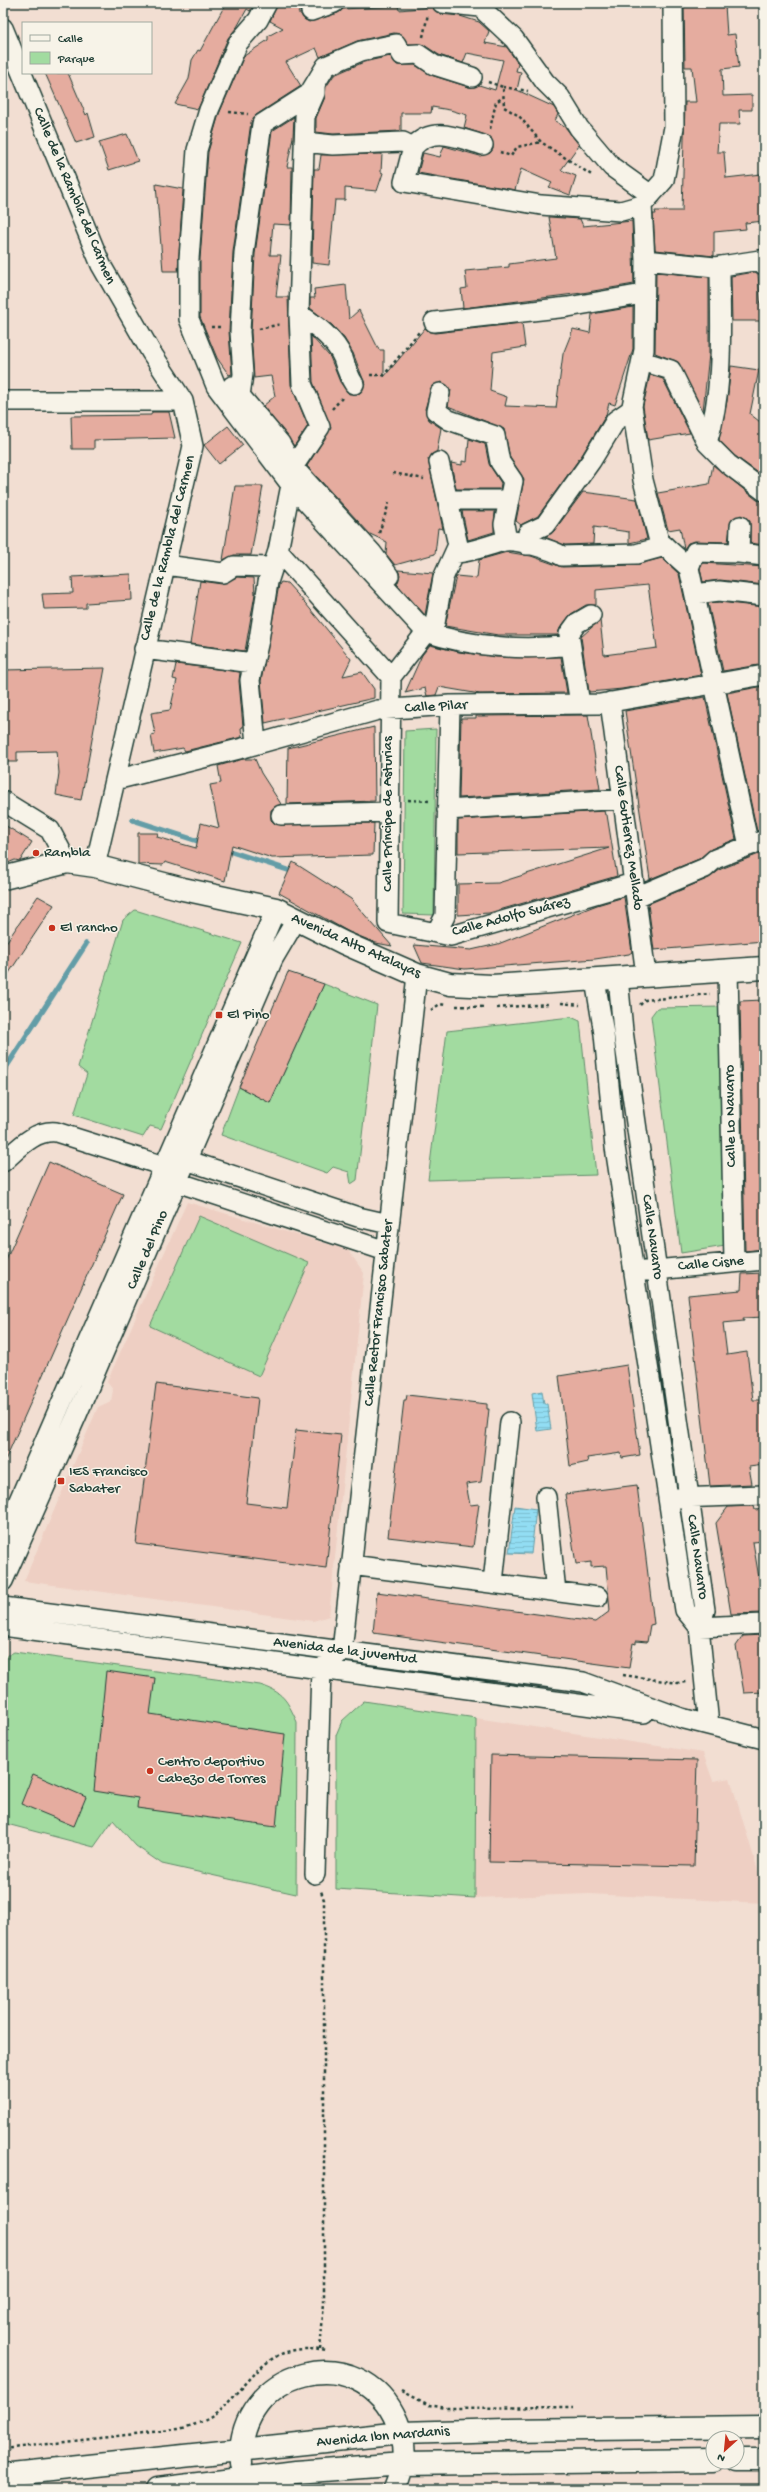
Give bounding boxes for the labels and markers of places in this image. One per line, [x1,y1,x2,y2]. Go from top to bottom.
place label: Rambla [44,844,91,862]
marker: Rambla [31,848,41,858]
place label: El rancho [60,919,118,937]
marker: El rancho [47,923,57,933]
place label: El Pino [227,1006,270,1024]
marker: El Pino [214,1010,224,1020]
place label: IES Francisco Sabater [69,1463,148,1498]
marker: IES Francisco Sabater [56,1476,66,1486]
place label: Centro deportivo Cabezo de Torres [158,1753,266,1788]
marker: Centro deportivo Cabezo de Torres [145,1766,155,1776]

